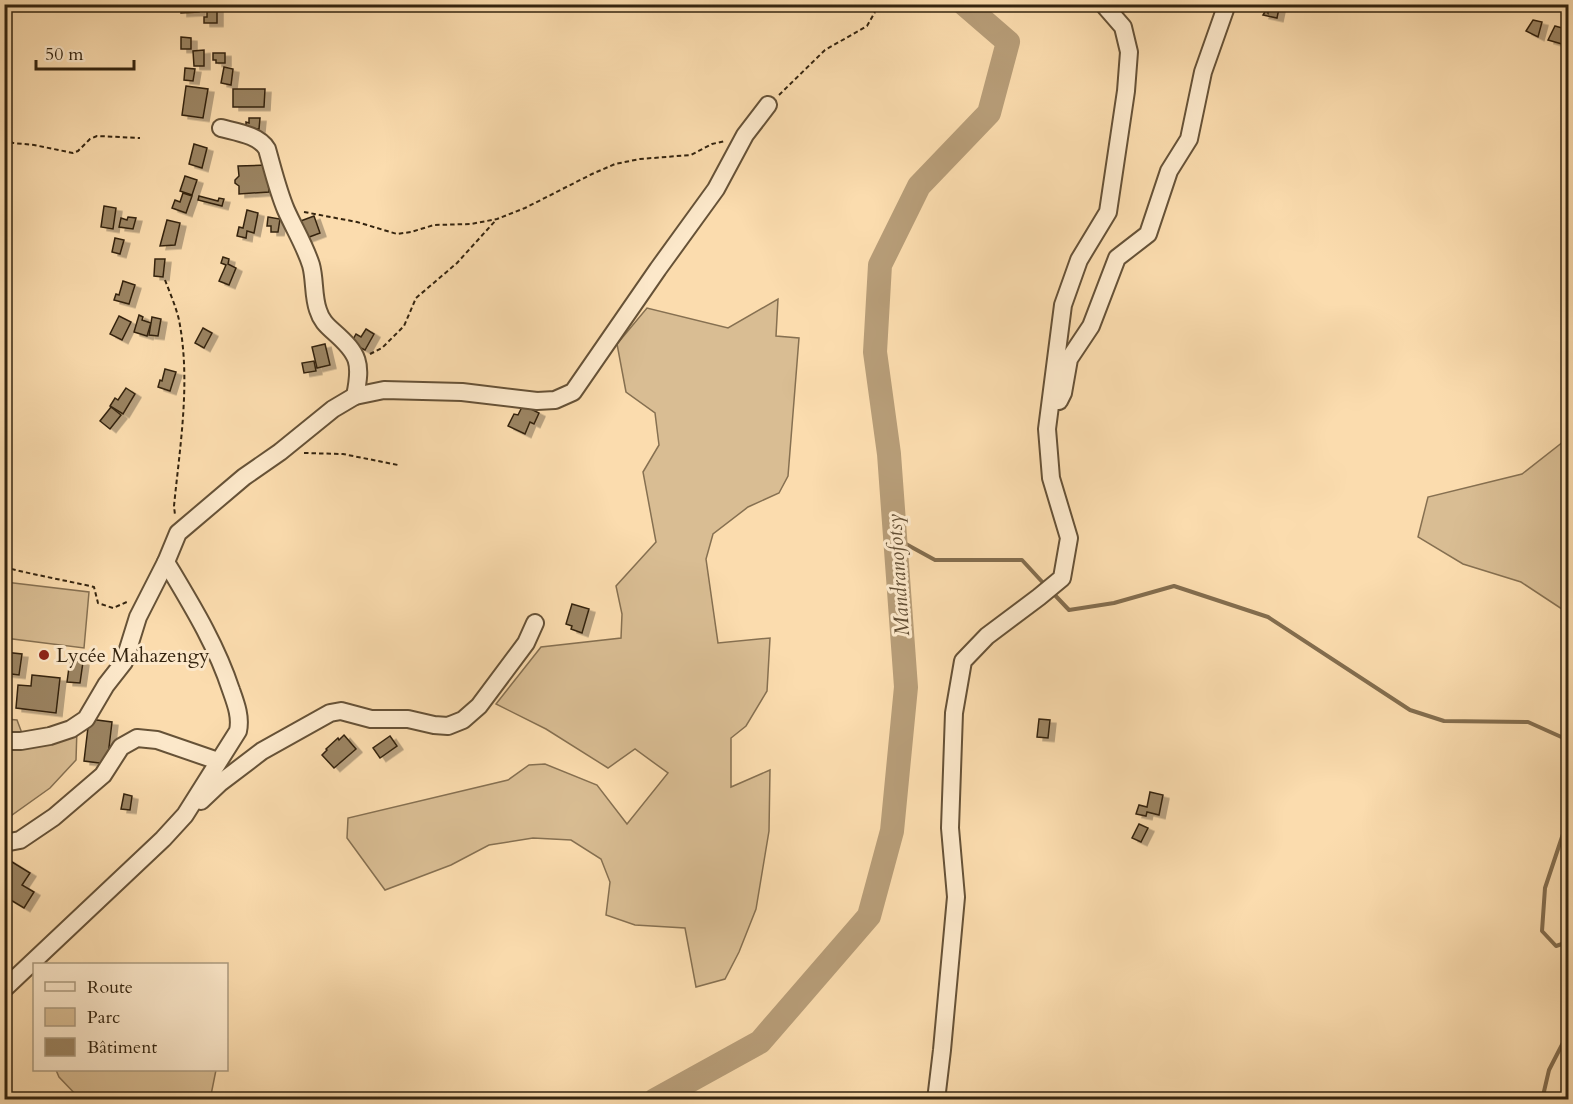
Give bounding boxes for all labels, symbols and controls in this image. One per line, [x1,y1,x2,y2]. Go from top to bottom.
scale bar [36,33,134,71]
text: 50 m [45,42,84,67]
water label: Mandranofotsy [880,513,917,637]
place label: Lycée Mahazengy [56,642,210,669]
marker: Lycée Mahazengy [37,648,51,662]
legend [33,963,228,1071]
text: Route [87,975,133,1000]
text: Parc [87,1005,120,1030]
text: Bâtiment [87,1035,157,1060]

